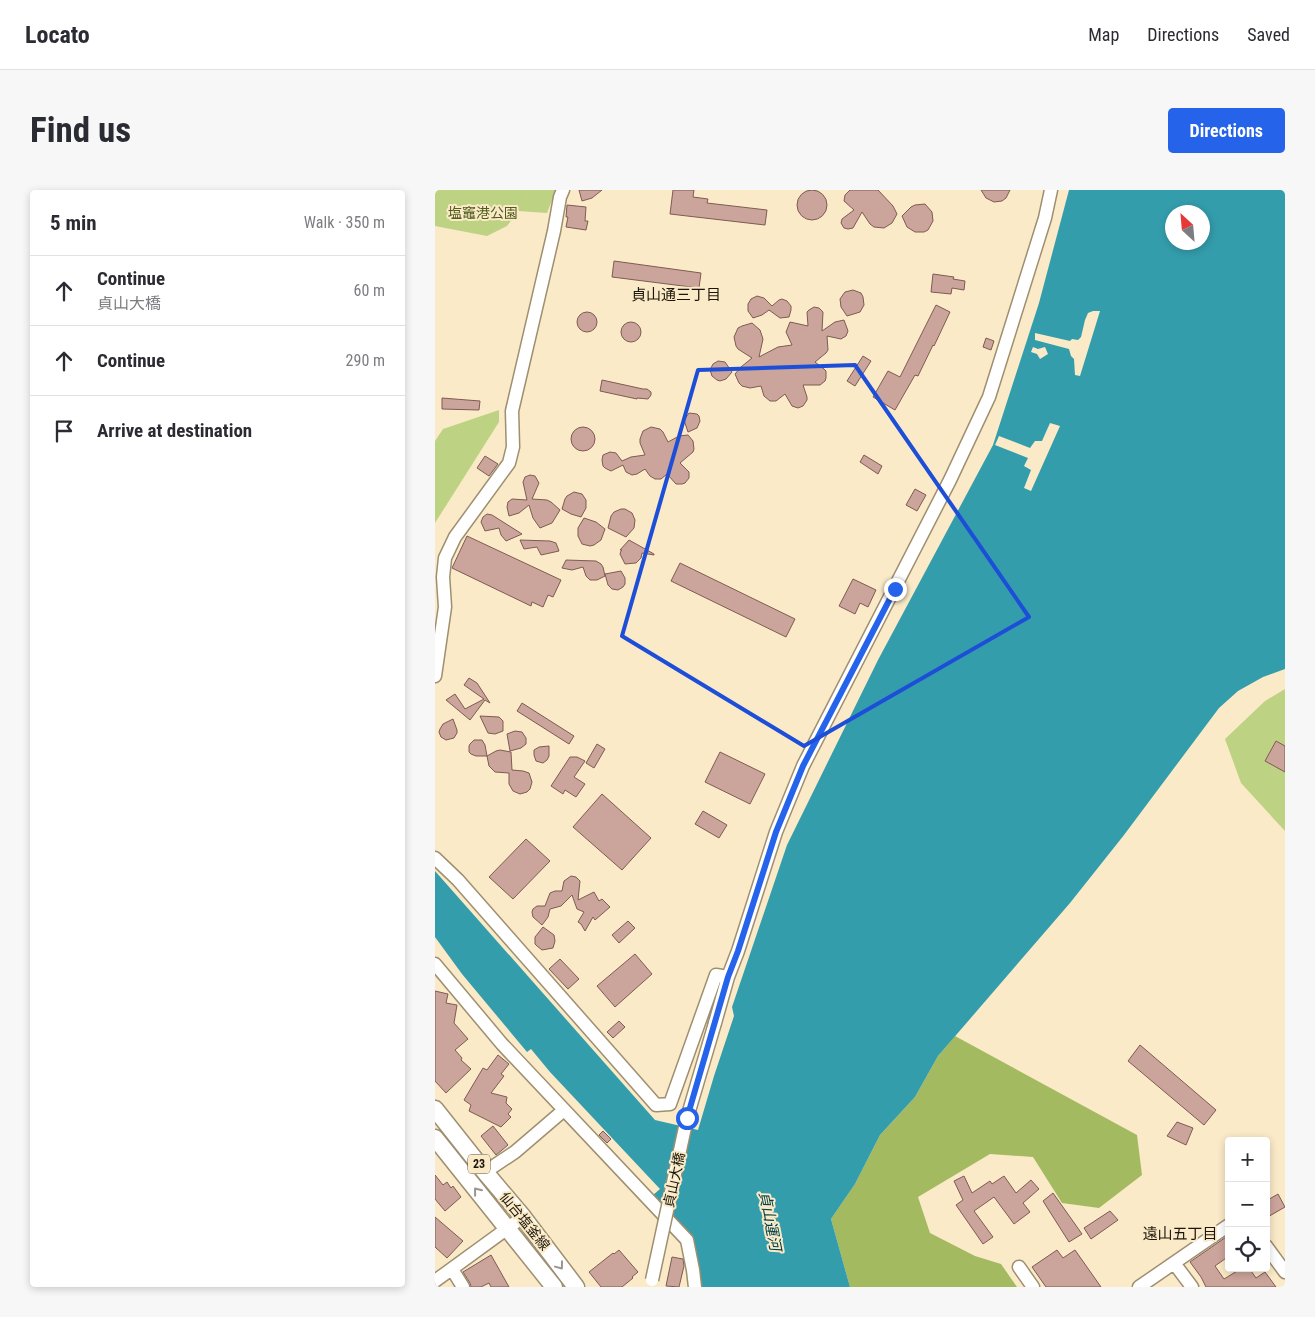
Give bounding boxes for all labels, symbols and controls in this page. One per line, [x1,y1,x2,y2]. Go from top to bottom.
text: Locato [25,21,90,49]
text: Map [1088,24,1119,45]
text: Directions [1147,24,1219,45]
text: Saved [1247,24,1290,45]
button: Directions [1168,108,1285,153]
text: Find us [30,110,131,151]
park label: 塩竈港公園 [448,205,518,221]
north arrow [1165,205,1210,250]
text: 5 min [50,211,97,235]
text: Walk · 350 m [304,213,385,232]
text: Continue [97,267,165,290]
icon: ahead [50,277,78,305]
text: 60 m [353,281,385,300]
district label: 貞山通三丁目 [631,286,721,304]
text: 貞山大橋 [97,294,161,313]
icon: ahead [50,347,78,375]
text: Continue [97,349,165,372]
text: 290 m [346,351,385,370]
icon: arrive [50,417,78,445]
text: Arrive at destination [97,419,252,442]
route end [884,578,907,601]
route start [676,1107,699,1130]
map controls [1225,1137,1270,1272]
button: + [1225,1137,1270,1182]
street label: 貞山大橋 [660,1151,688,1209]
road number: 23 [468,1154,490,1174]
button: − [1225,1182,1270,1227]
one-way arrow [474,1187,483,1197]
street label: 仙台塩釜線 [497,1189,553,1253]
water label: 貞山運河 [755,1190,785,1255]
district label: 遠山五丁目 [1142,1225,1218,1243]
button: locate [1225,1227,1270,1272]
one-way arrow [555,1260,563,1269]

